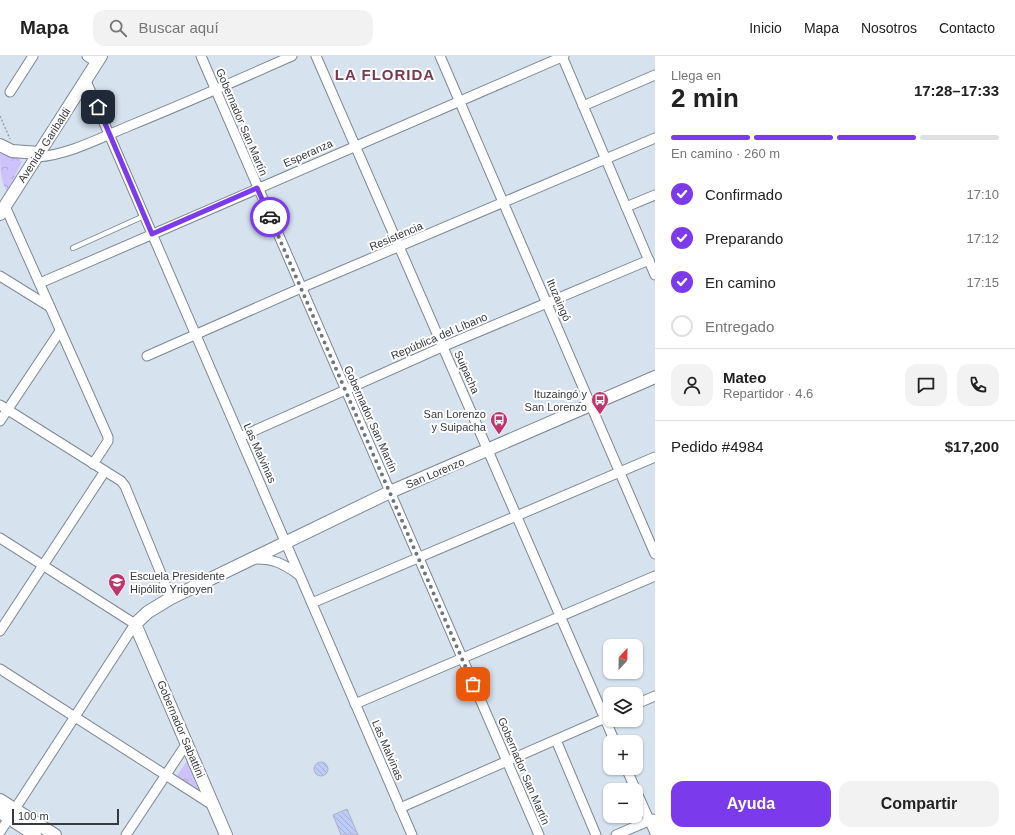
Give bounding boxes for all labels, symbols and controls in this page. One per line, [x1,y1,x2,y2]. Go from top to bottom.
search box [93,10,373,46]
text: Mapa [20,17,69,38]
icon: search [107,17,129,39]
text: Buscar aquí [139,19,219,36]
text: Inicio [749,20,782,36]
text: Mapa [804,20,839,36]
text: Nosotros [861,20,917,36]
text: Contacto [939,20,995,36]
street label: Gobernador San Martín [214,66,270,178]
district label: LA FLORIDA [335,66,435,83]
text: Llega en [671,68,721,83]
text: 17:28–17:33 [914,82,999,99]
text: 2 min [671,83,739,113]
pin [81,90,115,124]
icon: home [87,96,109,118]
street label: Avenida Garibaldi [15,105,73,185]
street label: Esperanza [282,136,335,169]
text: En camino · 260 m [671,146,780,161]
icon: check [671,183,693,205]
text: Confirmado [705,186,783,203]
text: 17:10 [966,187,999,202]
courier [250,197,290,237]
icon: car [259,206,281,228]
street label: Resistencia [367,219,425,253]
icon: check [671,227,693,249]
text: Preparando [705,230,783,247]
text: 17:12 [966,231,999,246]
icon: check [671,271,693,293]
text: En camino [705,274,776,291]
text: 17:15 [966,275,999,290]
street label: Ituzaingó [545,277,573,323]
street label: República del Líbano [389,310,489,362]
text: Entregado [705,318,774,335]
street label: Suipacha [452,349,482,396]
street label: Gobernador San Martín [342,364,400,474]
button: person [671,364,713,406]
button: chat [905,364,947,406]
button: phone [957,364,999,406]
text: Mateo [723,369,766,386]
text: Repartidor · 4.6 [723,386,813,401]
place label: Ituzaingó y San Lorenzo [525,388,587,413]
bus stop icon: Ituzaingó y San Lorenzo [590,390,610,415]
place label: San Lorenzo y Suipacha [424,408,487,433]
bus stop icon: San Lorenzo y Suipacha [489,410,509,435]
street label: Las Malvinas [241,421,279,485]
text: Pedido #4984 [671,438,764,455]
text: $17,200 [945,438,999,455]
street label: San Lorenzo [404,455,466,491]
place label: Escuela Presidente Hipólito Yrigoyen [130,570,225,595]
school or university icon: Escuela Presidente Hipólito Yrigoyen [107,572,127,597]
north arrow [603,639,643,679]
map controls [603,639,643,823]
pin [456,667,490,701]
icon: bag [462,673,484,695]
street label: Gobernador Sabattini [155,679,207,779]
button: layers [603,687,643,727]
street label: Gobernador San Martín [496,715,552,827]
street label: Las Malvinas [370,718,406,782]
button: + [603,735,643,775]
button: Ayuda [671,781,831,827]
button: Compartir [839,781,999,827]
button: − [603,783,643,823]
scale bar [12,807,119,826]
text: 100 m [18,810,49,822]

